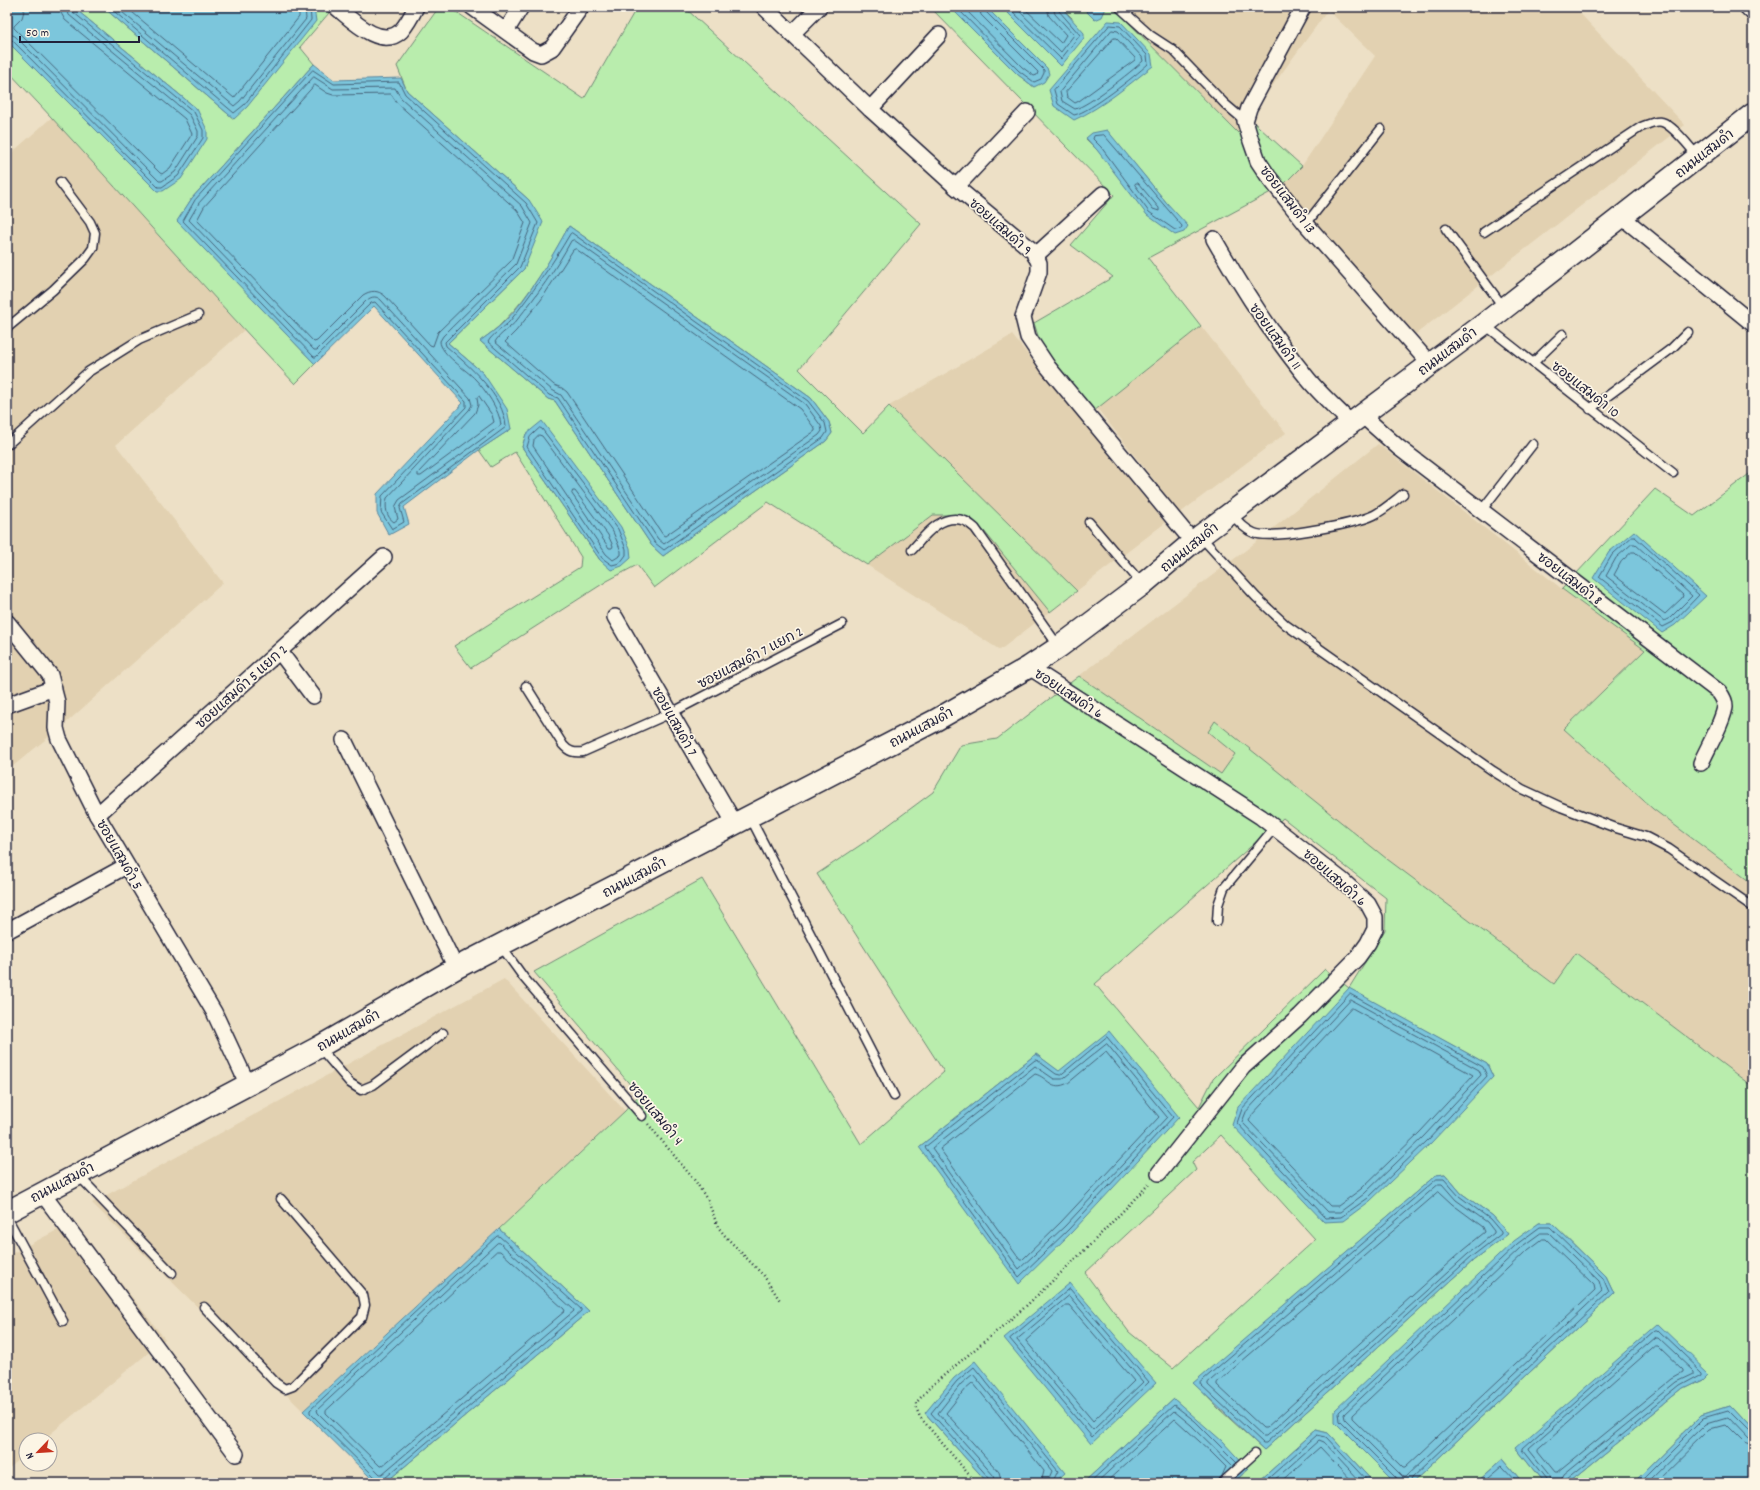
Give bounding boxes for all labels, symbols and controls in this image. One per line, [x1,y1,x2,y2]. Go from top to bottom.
scale bar [20,18,139,44]
text: 50 m [26,25,49,42]
street label: ถนนแสมดำ [1672,125,1739,184]
street label: ซอยแสมดำ 13 [1254,162,1319,238]
street label: ซอยแสมดำ 9 [964,194,1036,261]
street label: ซอยแสมดำ 11 [1243,300,1305,375]
street label: ถนนแสมดำ [1414,324,1482,382]
street label: ซอยแสมดำ 10 [1546,357,1623,424]
street label: ถนนแสมดำ [1157,519,1224,578]
street label: ซอยแสมดำ 8 [1532,548,1606,611]
street label: ซอยแสมดำ 7 แยก 2 [695,623,807,695]
street label: ซอยแสมดำ 5 แยก 2 [192,641,293,734]
street label: ซอยแสมดำ 6 [1030,665,1106,725]
street label: ซอยแสมดำ 7 [645,684,701,760]
street label: ถนนแสมดำ [886,704,957,754]
street label: ซอยแสมดำ 5 [90,816,146,894]
street label: ซอยแสมดำ 6 [1297,845,1370,912]
street label: ถนนแสมดำ [599,854,670,904]
street label: ถนนแสมดำ [314,1006,384,1058]
street label: ซอยแสมดำ 4 [622,1078,687,1150]
street label: ถนนแสมดำ [27,1159,98,1209]
north arrow [18,1432,58,1472]
text: N [22,1449,39,1461]

